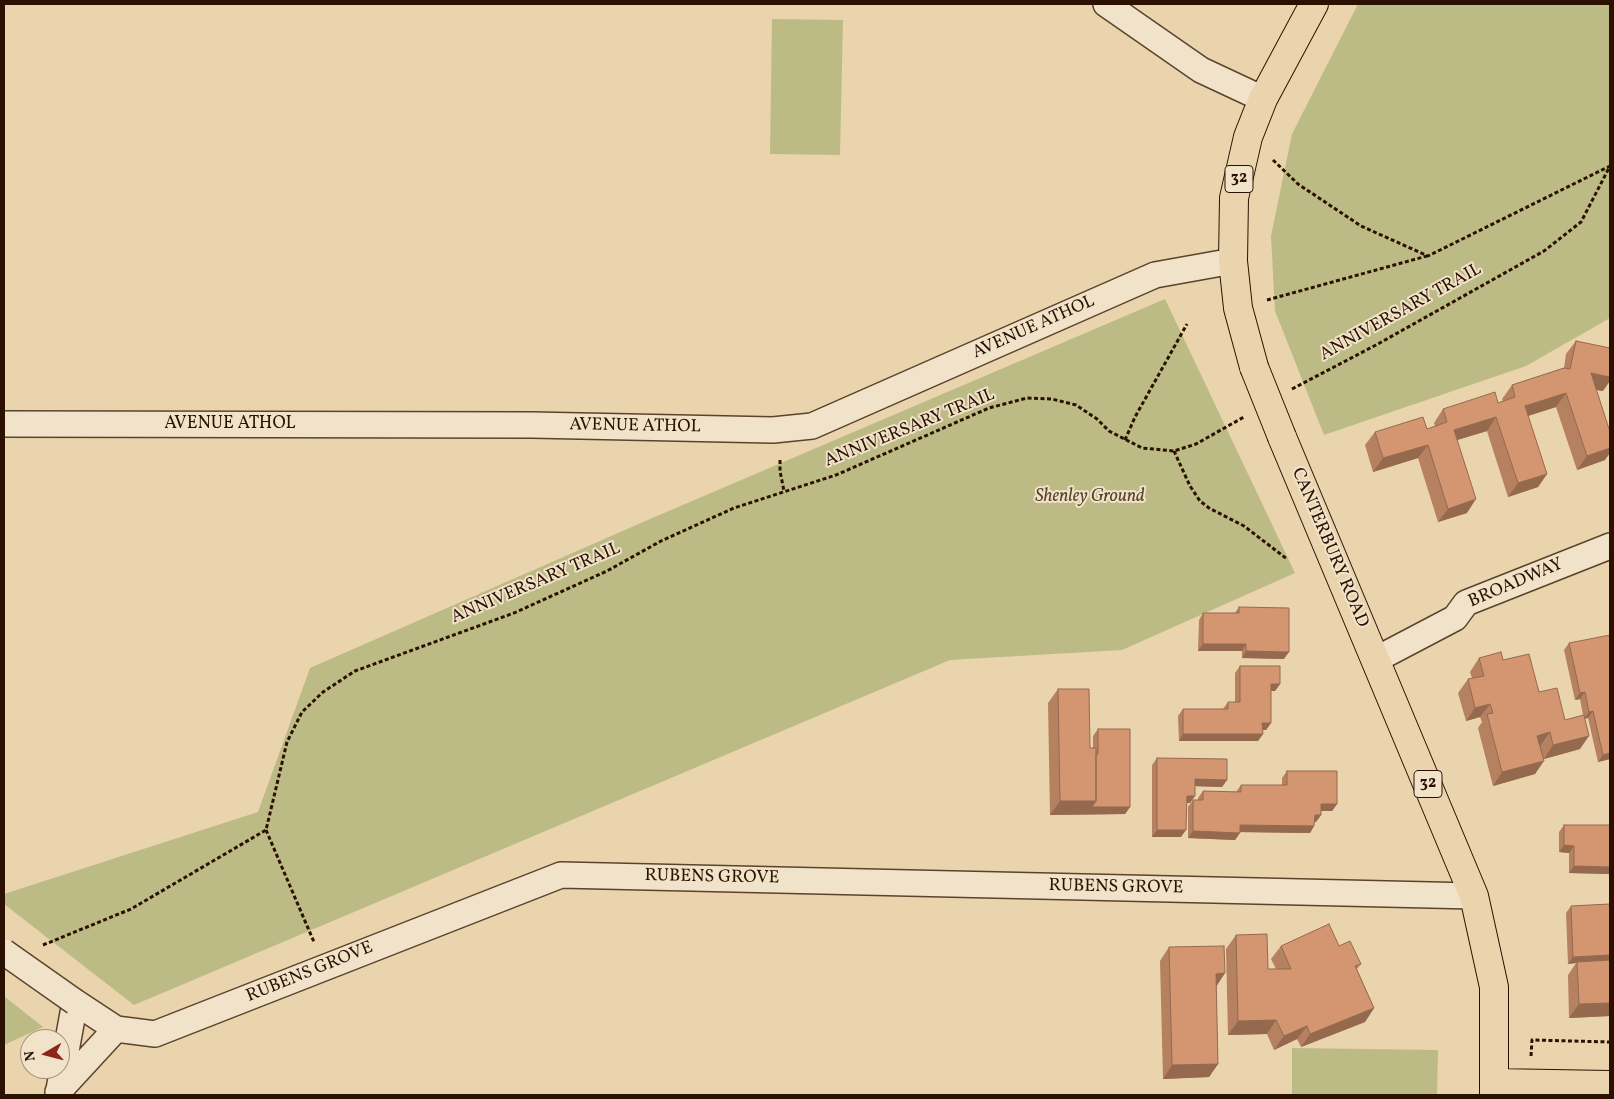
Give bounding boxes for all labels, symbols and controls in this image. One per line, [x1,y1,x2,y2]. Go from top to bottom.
road number: 32 [1225,165,1253,192]
street label: ANNIVERSARY TRAIL [1316,260,1486,366]
street label: AVENUE ATHOL [970,291,1098,365]
street label: ANNIVERSARY TRAIL [822,385,998,473]
street label: AVENUE ATHOL [164,414,296,436]
street label: AVENUE ATHOL [569,415,701,439]
street label: CANTERBURY ROAD [1286,465,1372,631]
park label: Shenley Ground [1035,487,1145,509]
street label: ANNIVERSARY TRAIL [448,539,624,629]
street label: BROADWAY [1465,554,1567,614]
road number: 32 [1414,771,1442,798]
street label: RUBENS GROVE [644,866,780,890]
street label: RUBENS GROVE [1048,876,1184,900]
street label: RUBENS GROVE [243,938,377,1008]
north arrow [20,1029,70,1079]
text: N [21,1050,41,1062]

